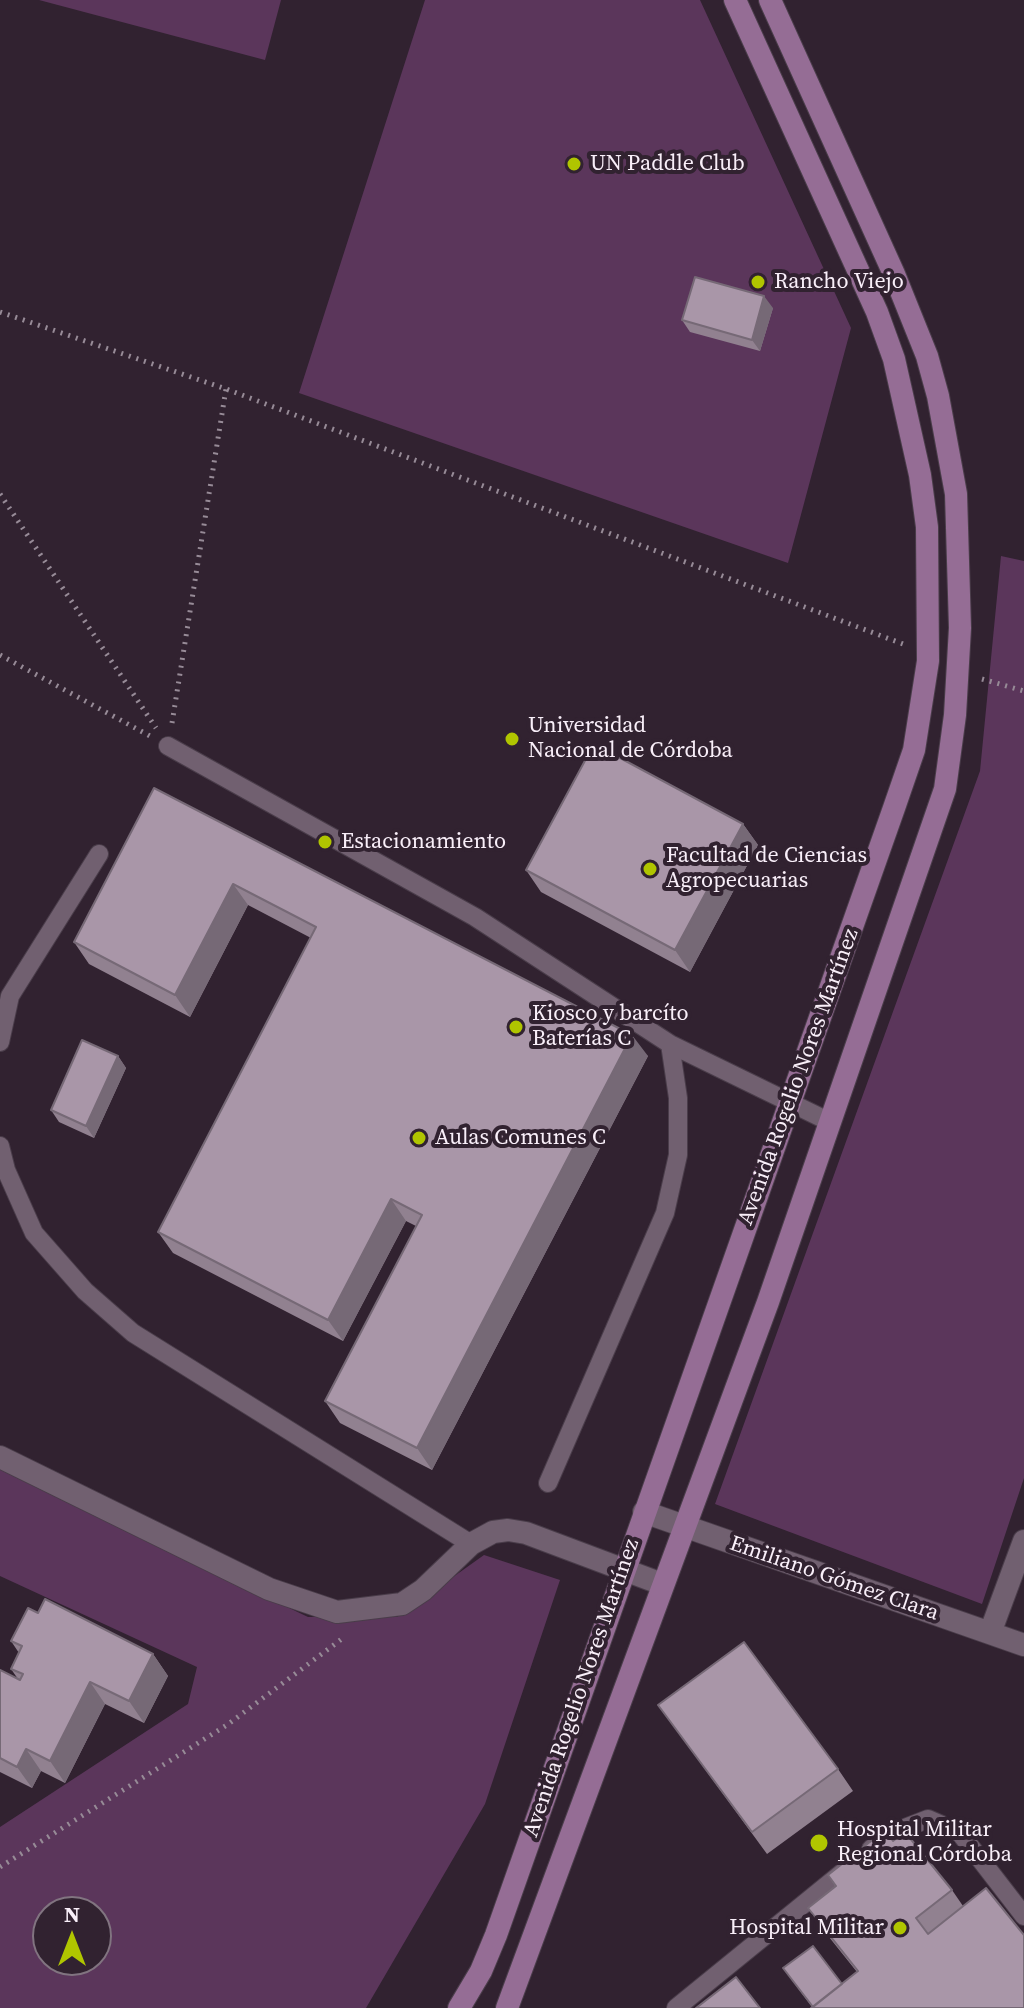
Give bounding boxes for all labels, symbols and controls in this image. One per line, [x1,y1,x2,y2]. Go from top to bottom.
place label: UN Paddle Club [590,151,745,177]
marker: UN Paddle Club [565,155,583,173]
place label: Rancho Viejo [774,269,904,295]
marker: Rancho Viejo [749,273,767,291]
place label: Universidad Nacional de Córdoba [528,713,733,764]
marker: Universidad Nacional de Córdoba [503,730,521,748]
place label: Estacionamiento [341,829,506,855]
marker: Estacionamiento [316,833,334,851]
place label: Facultad de Ciencias Agropecuarias [666,843,867,894]
marker: Facultad de Ciencias Agropecuarias [641,860,659,878]
street label: Avenida Rogelio Nores Martínez [733,925,865,1229]
place label: Kiosco y barcíto Baterías C [532,1001,689,1052]
marker: Kiosco y barcíto Baterías C [507,1018,525,1036]
place label: Aulas Comunes C [435,1125,606,1151]
marker: Aulas Comunes C [410,1129,428,1147]
street label: Emiliano Gómez Clara [726,1531,942,1627]
street label: Avenida Rogelio Nores Martínez [518,1535,646,1841]
place label: Hospital Militar Regional Córdoba [837,1817,1012,1868]
marker: Hospital Militar Regional Córdoba [808,1832,830,1854]
north arrow [32,1896,112,1976]
text: N [64,1899,80,1929]
place label: Hospital Militar [729,1915,884,1941]
marker: Hospital Militar [891,1919,909,1937]

